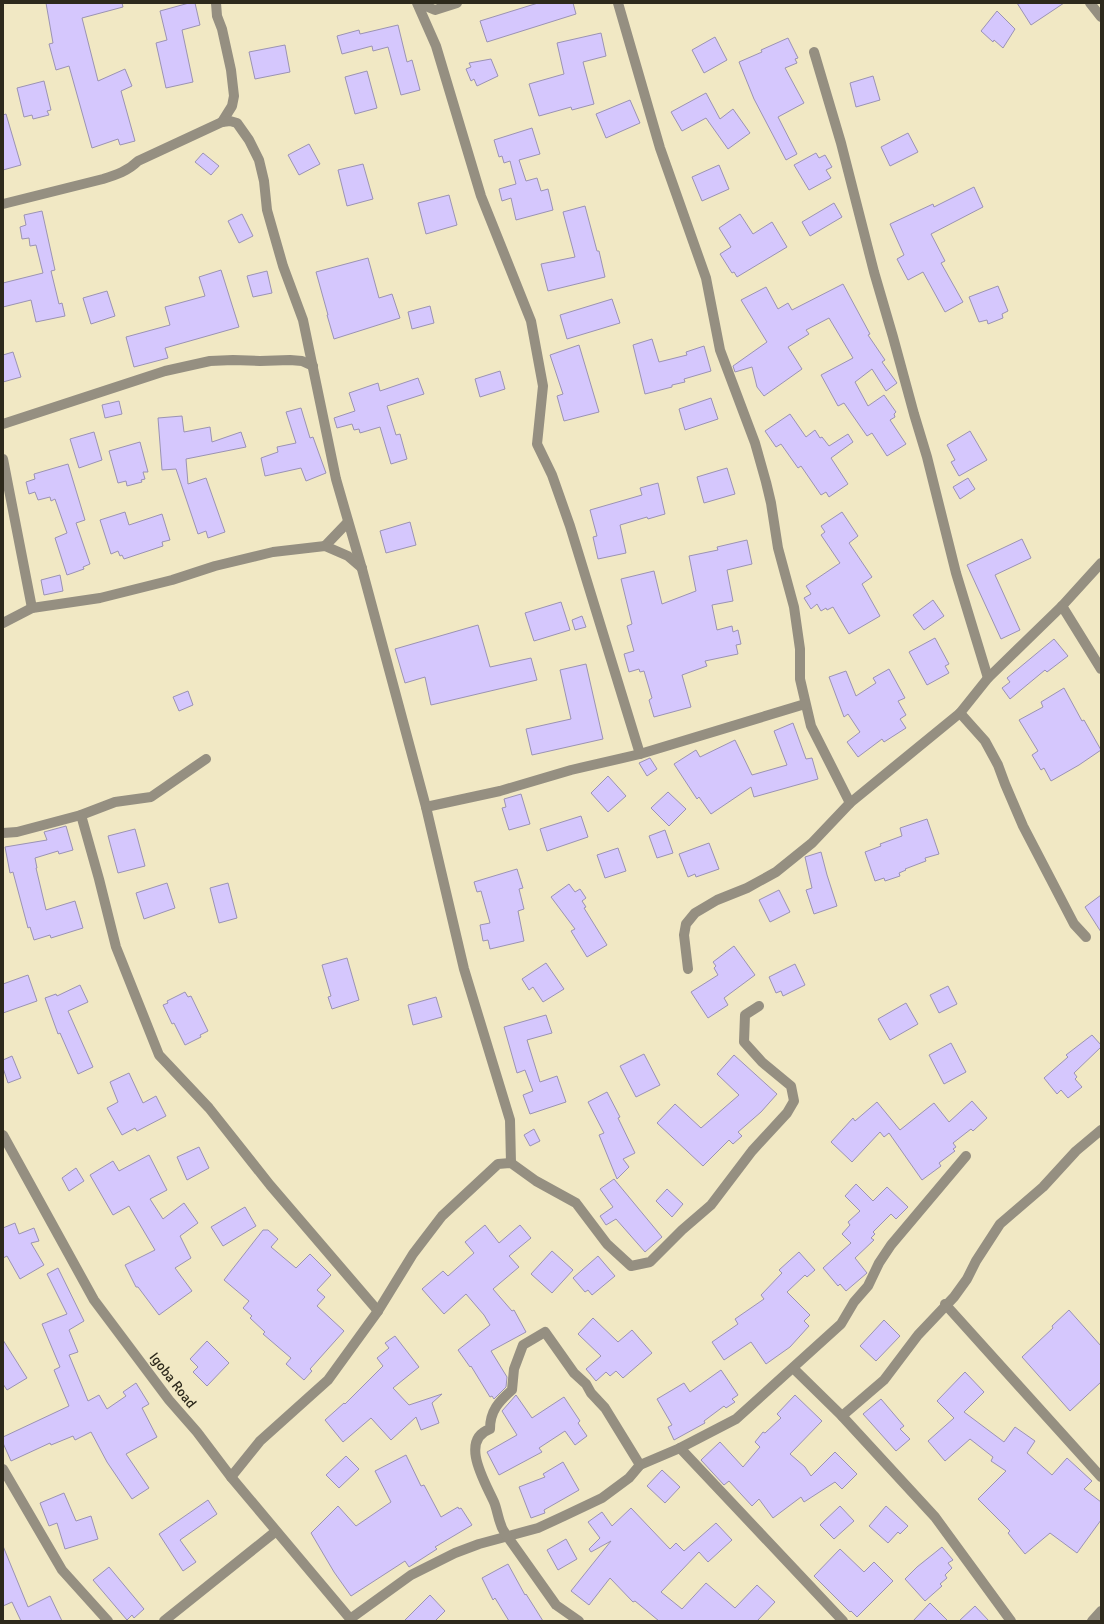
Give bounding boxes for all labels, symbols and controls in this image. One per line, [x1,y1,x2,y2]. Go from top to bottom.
street label: Igoba Road [145,1349,200,1412]

